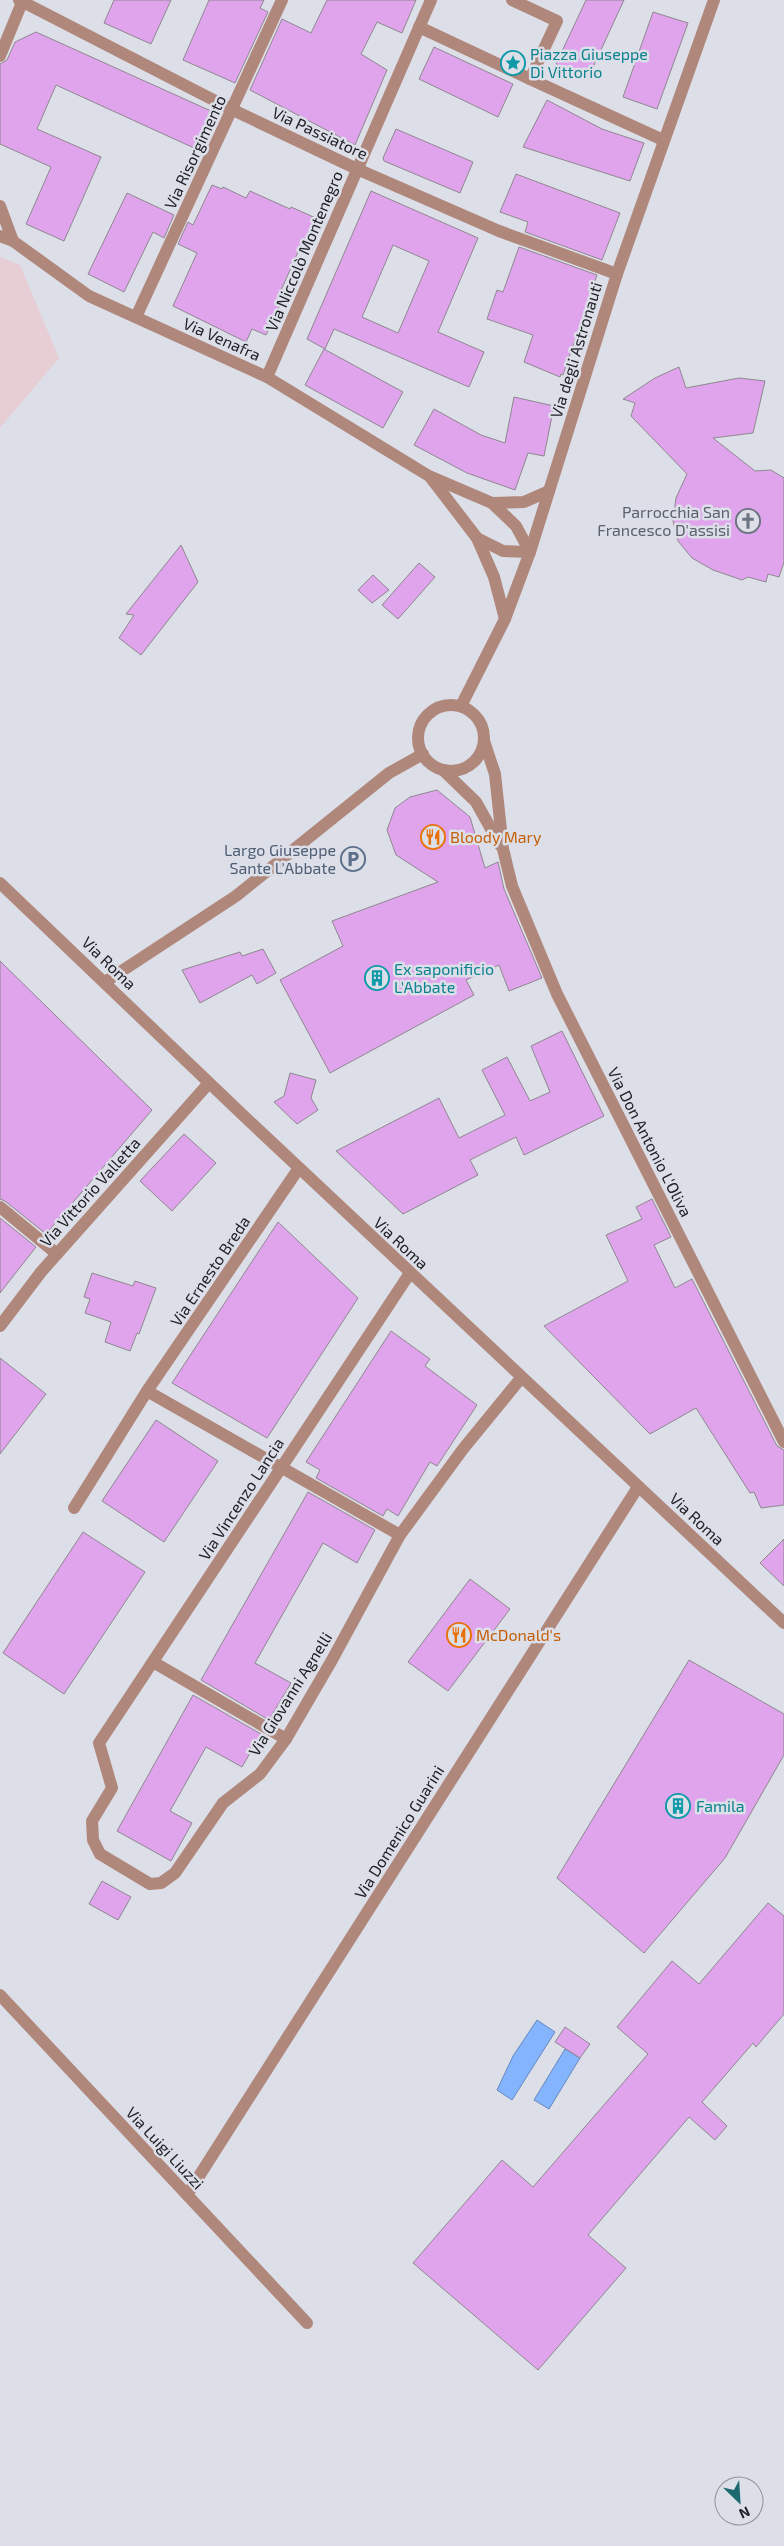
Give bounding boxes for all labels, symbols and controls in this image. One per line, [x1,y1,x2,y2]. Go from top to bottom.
place label: Piazza Giuseppe Di Vittorio [530,44,648,81]
place icon: Piazza Giuseppe Di Vittorio [500,50,526,76]
street label: Via Risorgimento [160,92,229,212]
street label: Via Passiatore [269,102,371,163]
street label: Via Niccolò Montenegro [261,168,346,334]
street label: Via degli Astronauti [546,279,605,420]
street label: Via Venafra [181,313,264,364]
place label: Parrocchia San Francesco D'assisi [597,502,730,539]
church icon: Parrocchia San Francesco D'assisi [735,508,761,534]
restaurant icon: Bloody Mary [420,824,446,850]
place label: Bloody Mary [450,827,542,846]
place label: Largo Giuseppe Sante L'Abbate [224,840,336,877]
parking icon: Largo Giuseppe Sante L'Abbate [340,846,366,872]
street label: Via Roma [78,932,140,993]
place label: Ex saponificio L'Abbate [394,959,494,996]
building icon: Ex saponificio L'Abbate [364,965,390,991]
street label: Via Don Antonio L'Oliva [604,1064,696,1220]
street label: Via Vittorio Valletta [36,1133,144,1250]
street label: Via Ernesto Breda [166,1212,253,1329]
street label: Via Roma [370,1213,433,1273]
street label: Via Vincenzo Lancia [194,1434,287,1563]
street label: Via Roma [666,1489,729,1549]
restaurant icon: McDonald's [446,1622,472,1648]
place label: McDonald's [476,1625,561,1644]
street label: Via Giovanni Agnelli [244,1628,335,1759]
street label: Via Domenico Guarini [350,1762,447,1902]
building icon: Famila [665,1793,691,1819]
place label: Famila [696,1796,745,1815]
street label: Via Luigi Liuzzi [122,2103,208,2193]
north arrow [714,2476,764,2526]
text: N [737,2503,753,2523]

